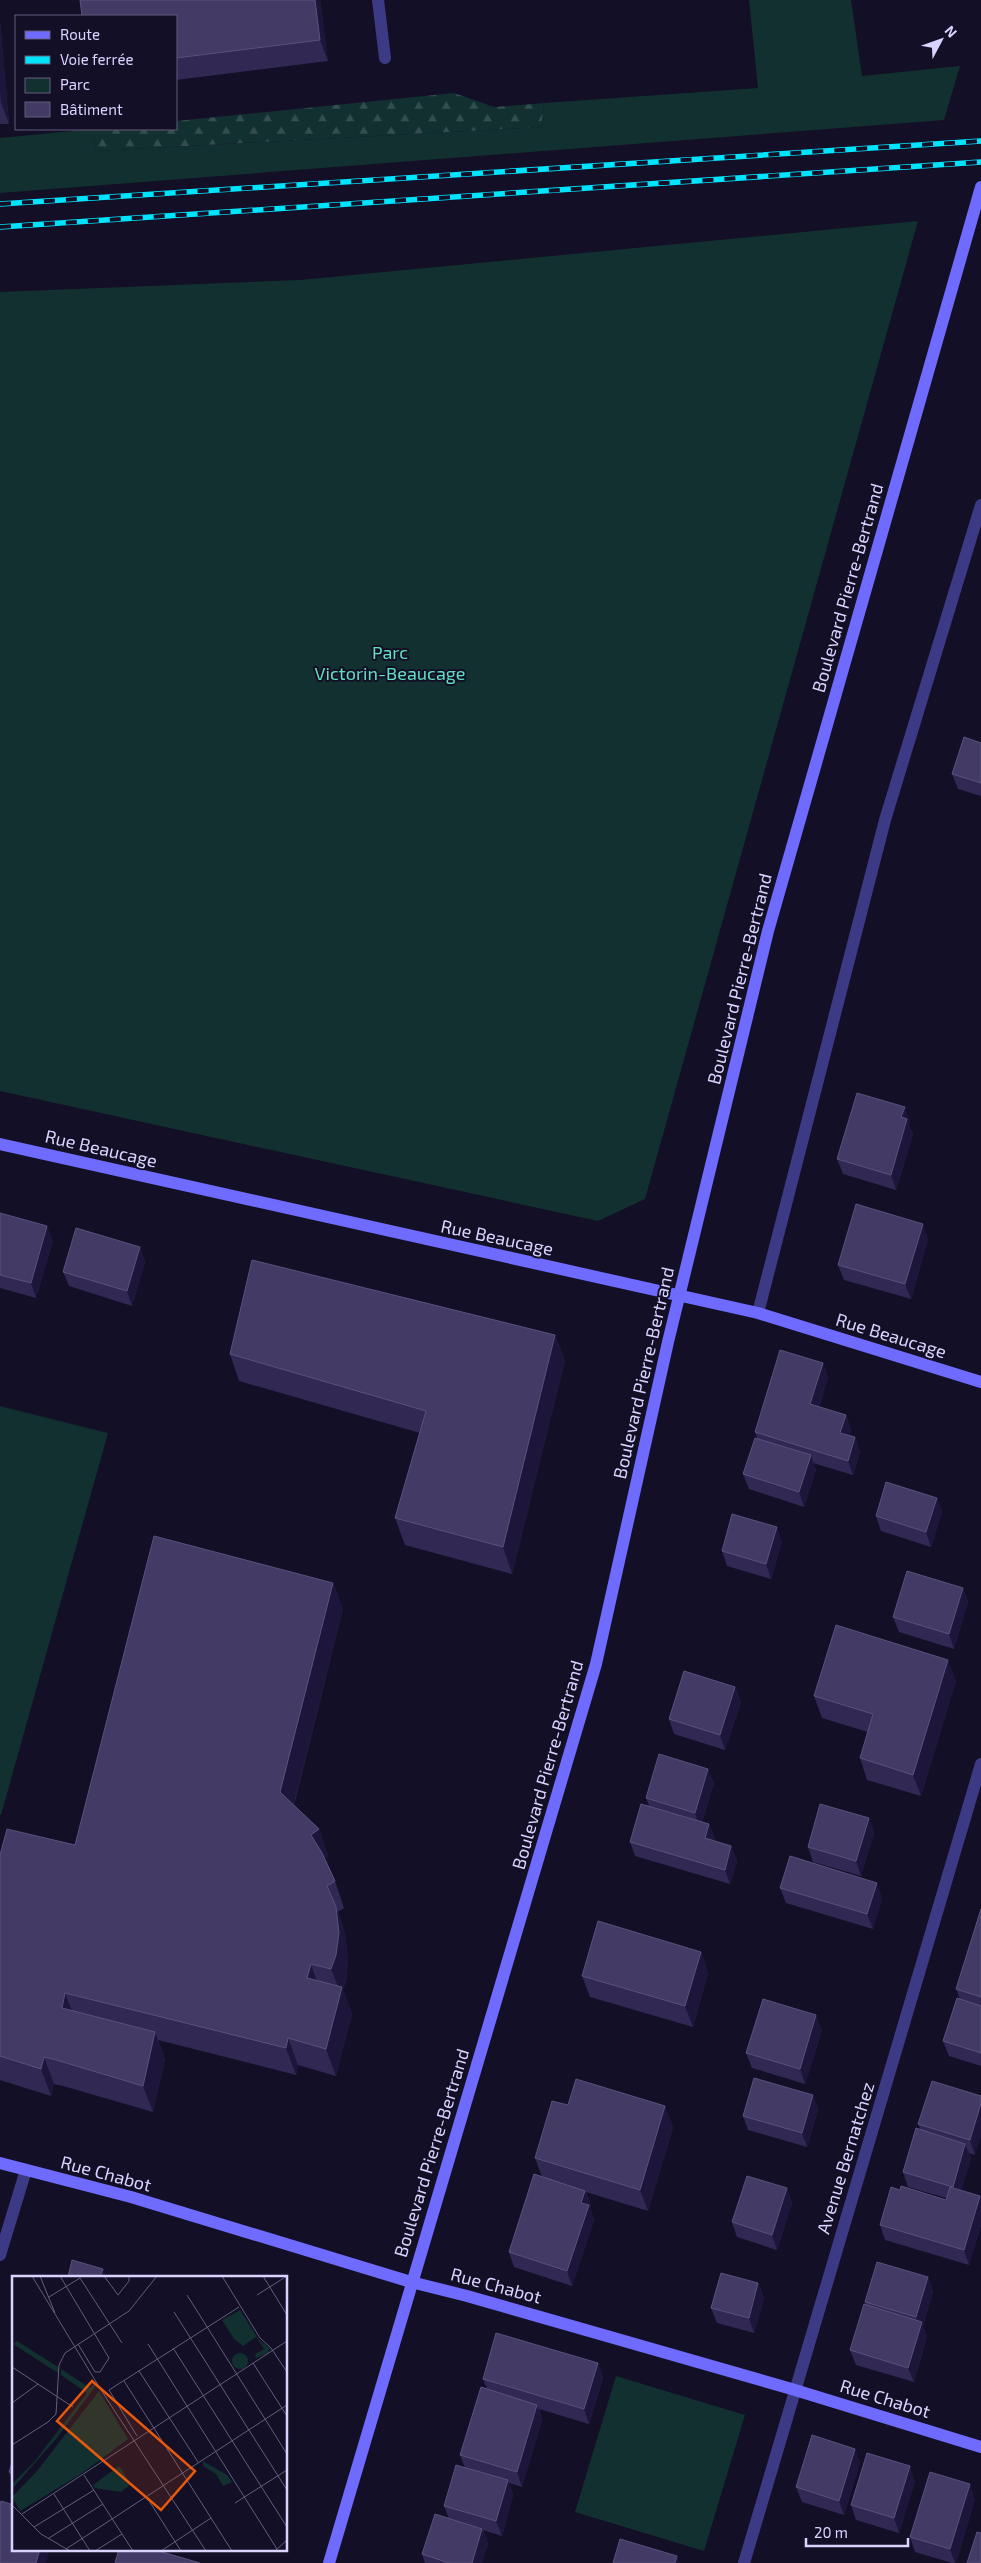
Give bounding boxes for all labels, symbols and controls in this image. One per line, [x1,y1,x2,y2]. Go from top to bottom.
legend [15,15,178,130]
north arrow [916,15,966,65]
text: N [941,22,961,41]
text: Route [60,25,100,43]
text: Voie ferrée [60,50,134,68]
text: Parc [60,75,90,93]
text: Bâtiment [60,100,123,118]
street label: Boulevard Pierre-Bertrand [807,481,887,695]
park label: Parc Victorin-Beaucage [315,641,465,684]
street label: Boulevard Pierre-Bertrand [702,871,776,1087]
street label: Rue Beaucage [43,1124,159,1172]
street label: Rue Beaucage [439,1214,555,1260]
street label: Boulevard Pierre-Bertrand [608,1265,678,1481]
street label: Rue Beaucage [833,1308,949,1362]
street label: Boulevard Pierre-Bertrand [507,1658,587,1872]
street label: Boulevard Pierre-Bertrand [389,2046,473,2260]
street label: Avenue Bernatchez [811,2079,879,2236]
street label: Rue Chabot [58,2150,154,2196]
street label: Rue Chabot [448,2262,544,2308]
inset map [12,2276,288,2550]
street label: Rue Chabot [838,2374,933,2422]
scale bar [806,2516,908,2548]
text: 20 m [814,2523,848,2541]

